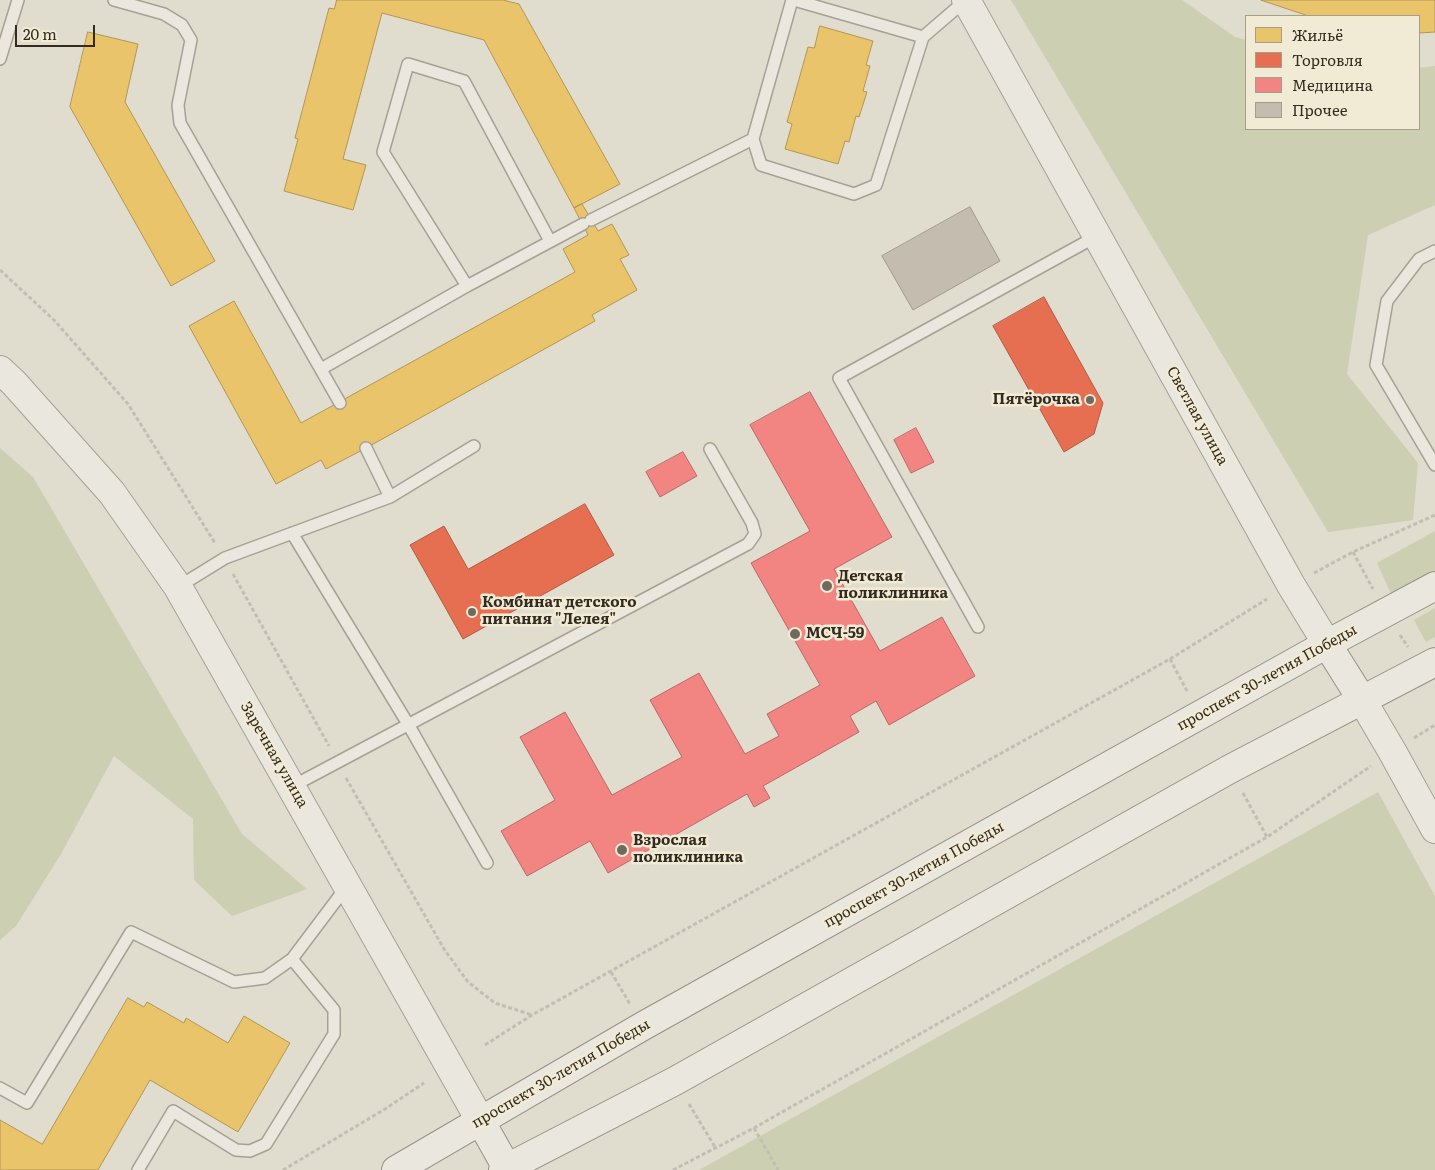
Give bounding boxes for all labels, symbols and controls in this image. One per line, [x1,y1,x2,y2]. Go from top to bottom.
scale bar [18,15,98,47]
legend [1245,15,1420,130]
text: 20 m [23,22,57,45]
text: Жильё [1292,23,1343,46]
text: Торговля [1292,48,1363,71]
text: Медицина [1292,73,1373,96]
text: Прочее [1292,98,1348,121]
street label: Светлая улица [1162,363,1232,469]
place label: Пятёрочка [992,391,1080,409]
marker: Пятёрочка [1084,394,1096,406]
place label: Детская поликлиника [838,568,948,603]
marker: Детская поликлиника [820,579,834,593]
place label: Комбинат детского питания "Лелея" [482,594,637,629]
marker: Комбинат детского питания "Лелея" [466,606,478,618]
street label: проспект 30-летия Победы [1174,621,1360,735]
place label: МСЧ-59 [806,625,864,643]
marker: МСЧ-59 [788,627,802,641]
street label: Заречная улица [236,699,312,811]
street label: проспект 30-летия Победы [821,818,1007,932]
place label: Взрослая поликлиника [633,832,743,867]
marker: Взрослая поликлиника [615,843,629,857]
street label: проспект 30-летия Победы [469,1015,653,1133]

